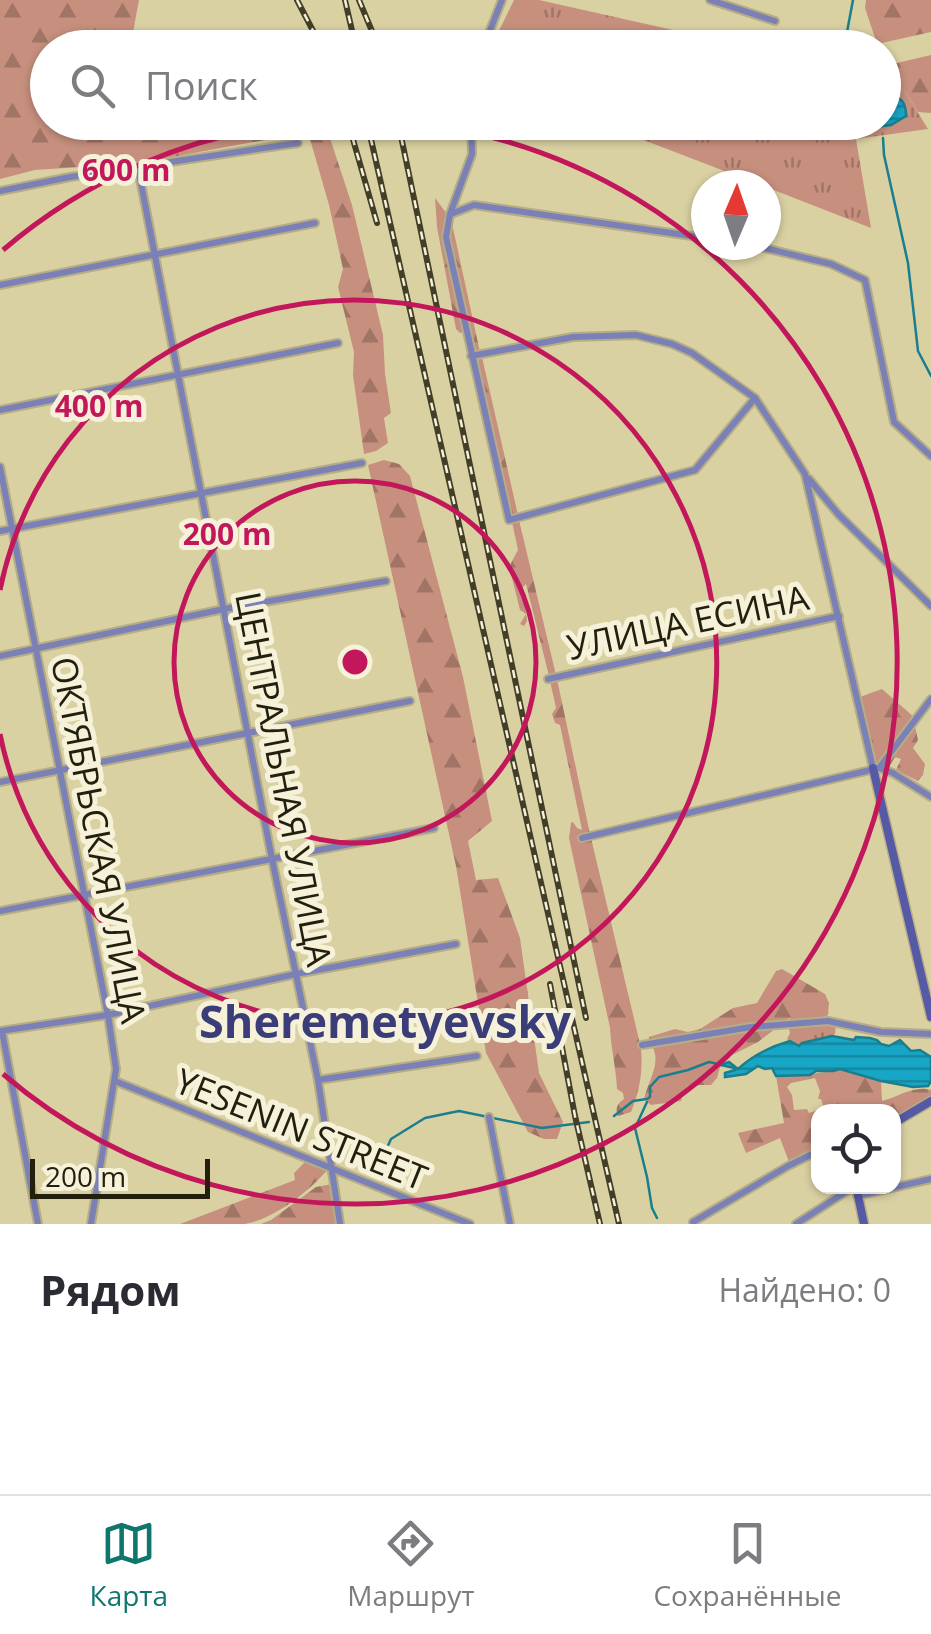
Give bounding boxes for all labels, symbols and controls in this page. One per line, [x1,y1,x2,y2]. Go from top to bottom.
search box [30,30,901,140]
icon: search [65,58,120,113]
text: Поиск [145,59,258,111]
text: 600 m [82,149,170,190]
north arrow [691,170,781,260]
text: 400 m [55,385,143,426]
text: 200 m [183,513,271,554]
street label: УЛИЦА ЕСИНА [563,573,814,670]
street label: ЦЕНТРАЛЬНАЯ УЛИЦА [225,588,344,971]
centre of rings [337,644,373,680]
street label: ОКТЯБРЬСКАЯ УЛИЦА [41,653,158,1028]
district label: Sheremetyevsky [199,990,571,1051]
street label: YESENIN STREET [169,1057,434,1200]
map controls [811,1104,901,1194]
button: locate [811,1104,901,1194]
scale bar [30,1154,210,1198]
text: 200 m [45,1157,126,1195]
text: Рядом [40,1261,181,1318]
text: Найдено: 0 [718,1268,891,1311]
tab: Карта [90,1516,168,1614]
tab: Маршрут [347,1516,474,1614]
tab: Сохранённые [653,1516,841,1614]

